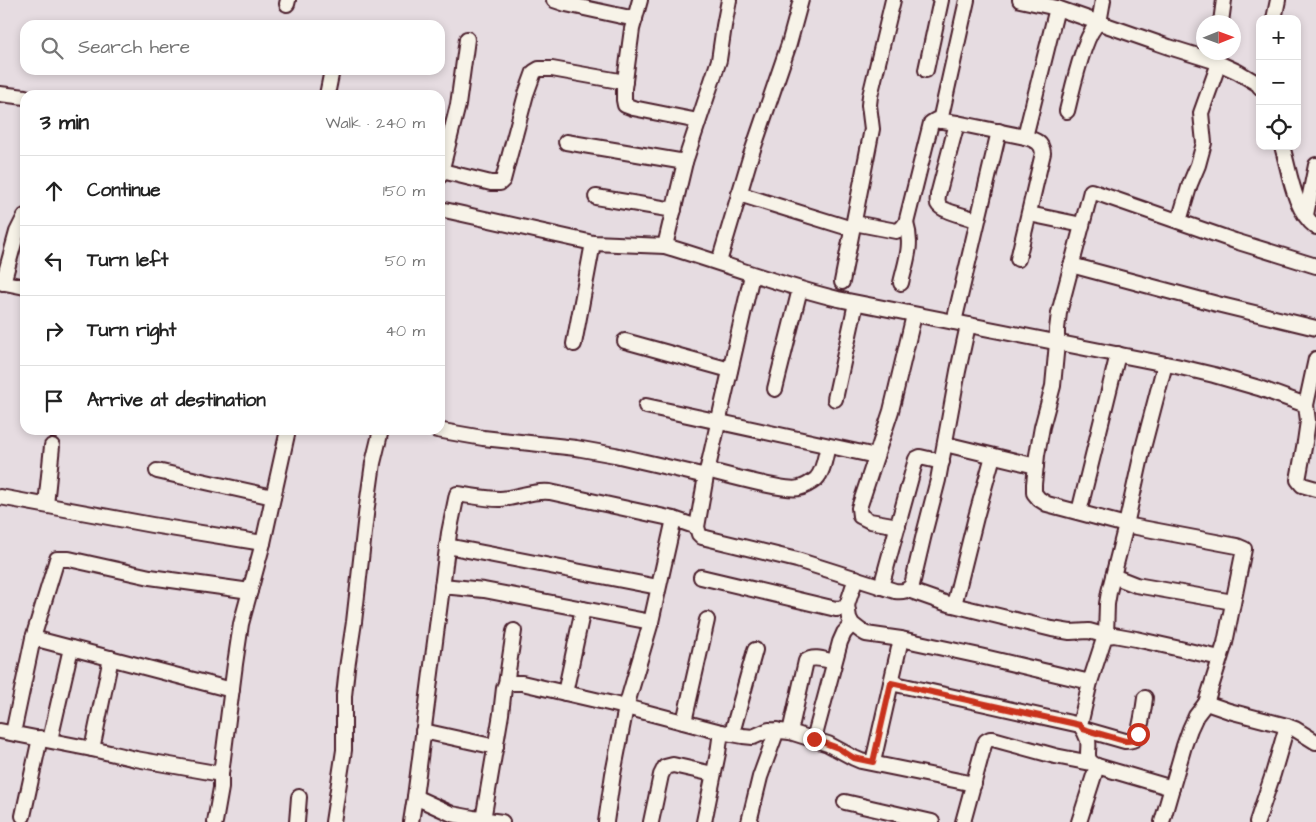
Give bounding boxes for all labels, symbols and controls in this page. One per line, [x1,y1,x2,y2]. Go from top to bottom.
north arrow [1196,15,1241,60]
map controls [1256,15,1301,150]
button: + [1256,15,1301,60]
search box [20,20,445,75]
icon: search [38,34,66,62]
text: Search here [78,34,190,61]
button: − [1256,60,1301,105]
button: locate [1256,105,1301,150]
text: 3 min [40,108,89,137]
text: Walk · 240 m [325,112,425,134]
icon: ahead [40,177,68,205]
text: Continue [87,177,161,204]
text: 150 m [383,180,425,202]
icon: left [40,247,68,275]
text: Turn left [87,247,168,274]
text: 50 m [385,250,425,272]
icon: right [40,317,68,345]
text: Turn right [87,317,176,344]
text: 40 m [385,320,425,342]
icon: arrive [40,387,68,415]
text: Arrive at destination [87,387,266,414]
route start [1127,723,1150,746]
route end [803,728,826,751]

